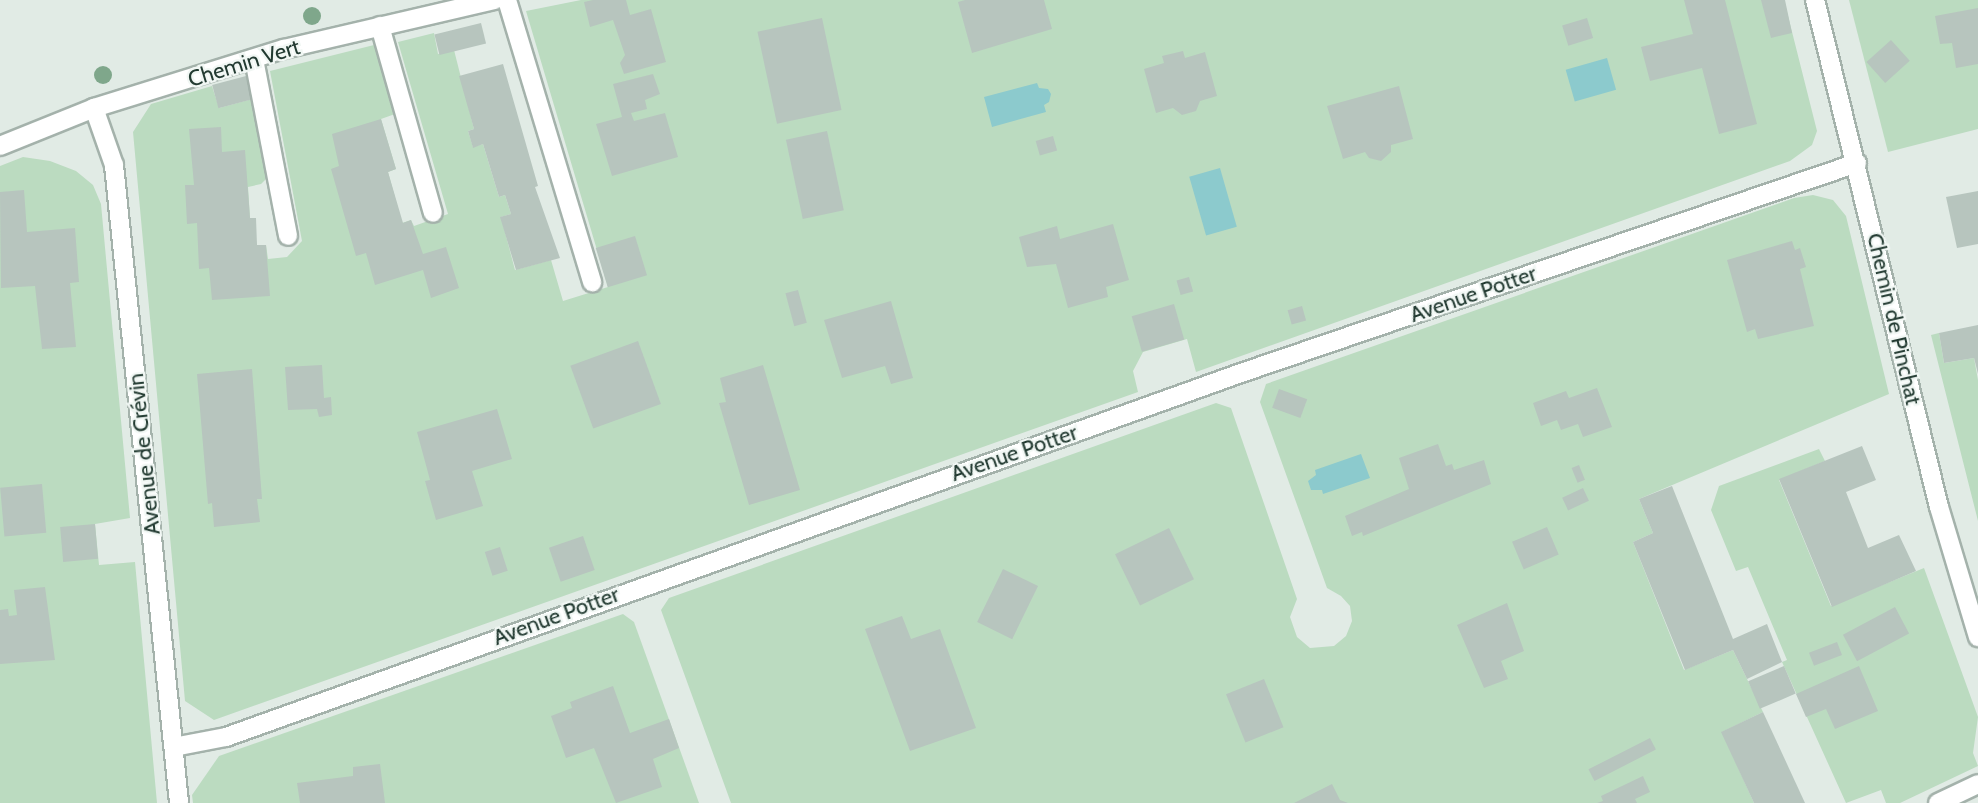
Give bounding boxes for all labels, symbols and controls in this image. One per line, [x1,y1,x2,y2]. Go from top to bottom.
street label: Chemin Vert [185,33,303,93]
street label: Chemin de Pinchat [1861,231,1927,407]
street label: Avenue Potter [1406,260,1540,328]
street label: Avenue de Crévin [122,372,166,536]
street label: Avenue Potter [947,419,1081,487]
street label: Avenue Potter [490,581,622,651]

